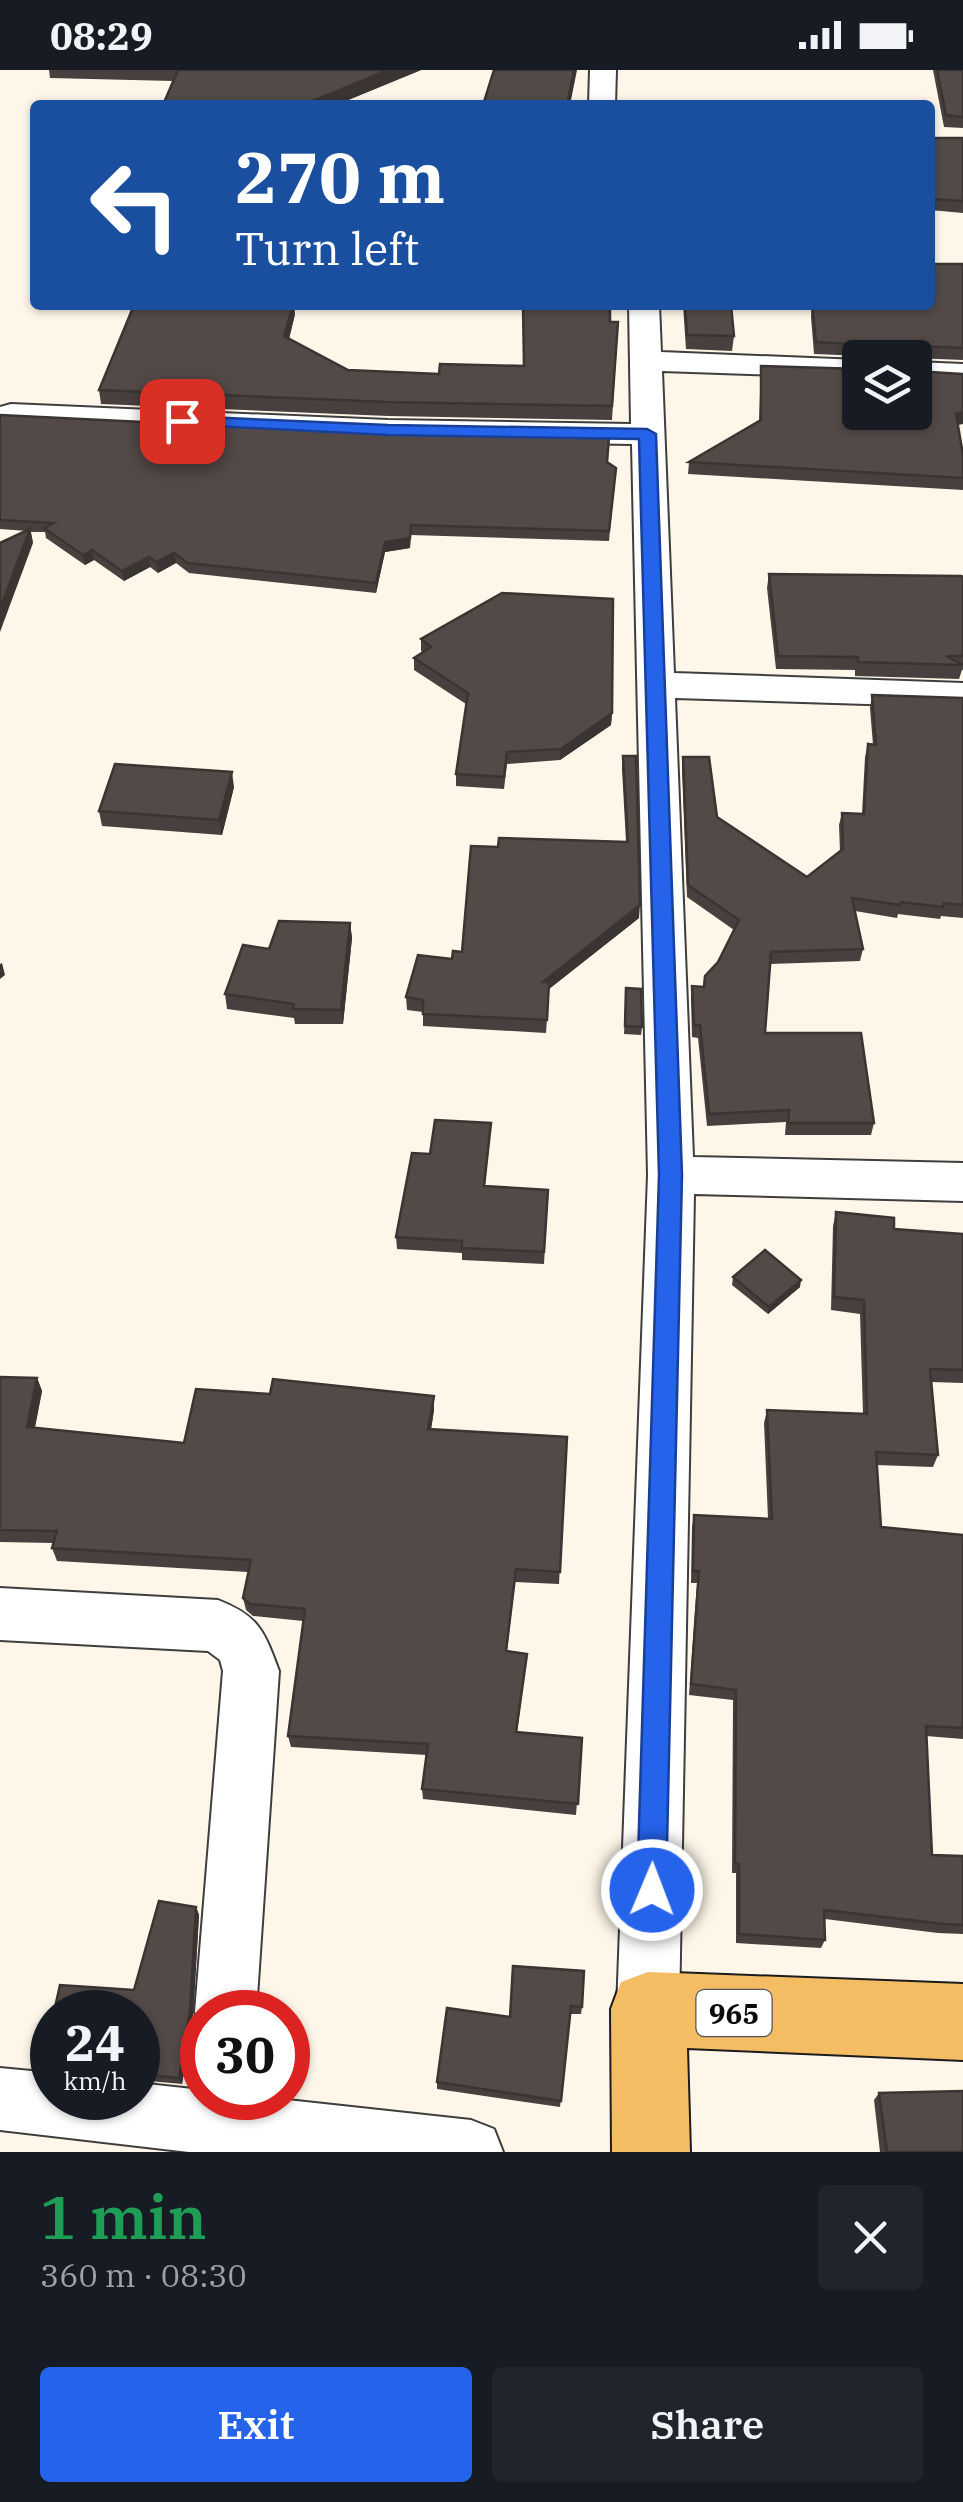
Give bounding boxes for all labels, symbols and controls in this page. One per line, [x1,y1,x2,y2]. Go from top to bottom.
text: 08:29 [50,11,153,60]
text: 270 m [235,131,445,222]
icon: left [70,140,200,270]
text: Turn left [235,219,419,277]
map controls [842,340,932,430]
button: layers [842,340,932,430]
pin [140,379,225,464]
icon: arrive [155,394,210,449]
position arrow [600,1838,704,1942]
speed limit sign: 30 [180,1990,310,2120]
road number: 965 [696,1990,772,2036]
text: 24 [65,2010,125,2075]
text: km/h [63,2064,127,2097]
text: 1 min [40,2177,207,2256]
button: close [818,2185,923,2290]
text: 360 m · 08:30 [40,2254,247,2296]
button: Exit [40,2367,472,2482]
button: Share [492,2367,923,2482]

